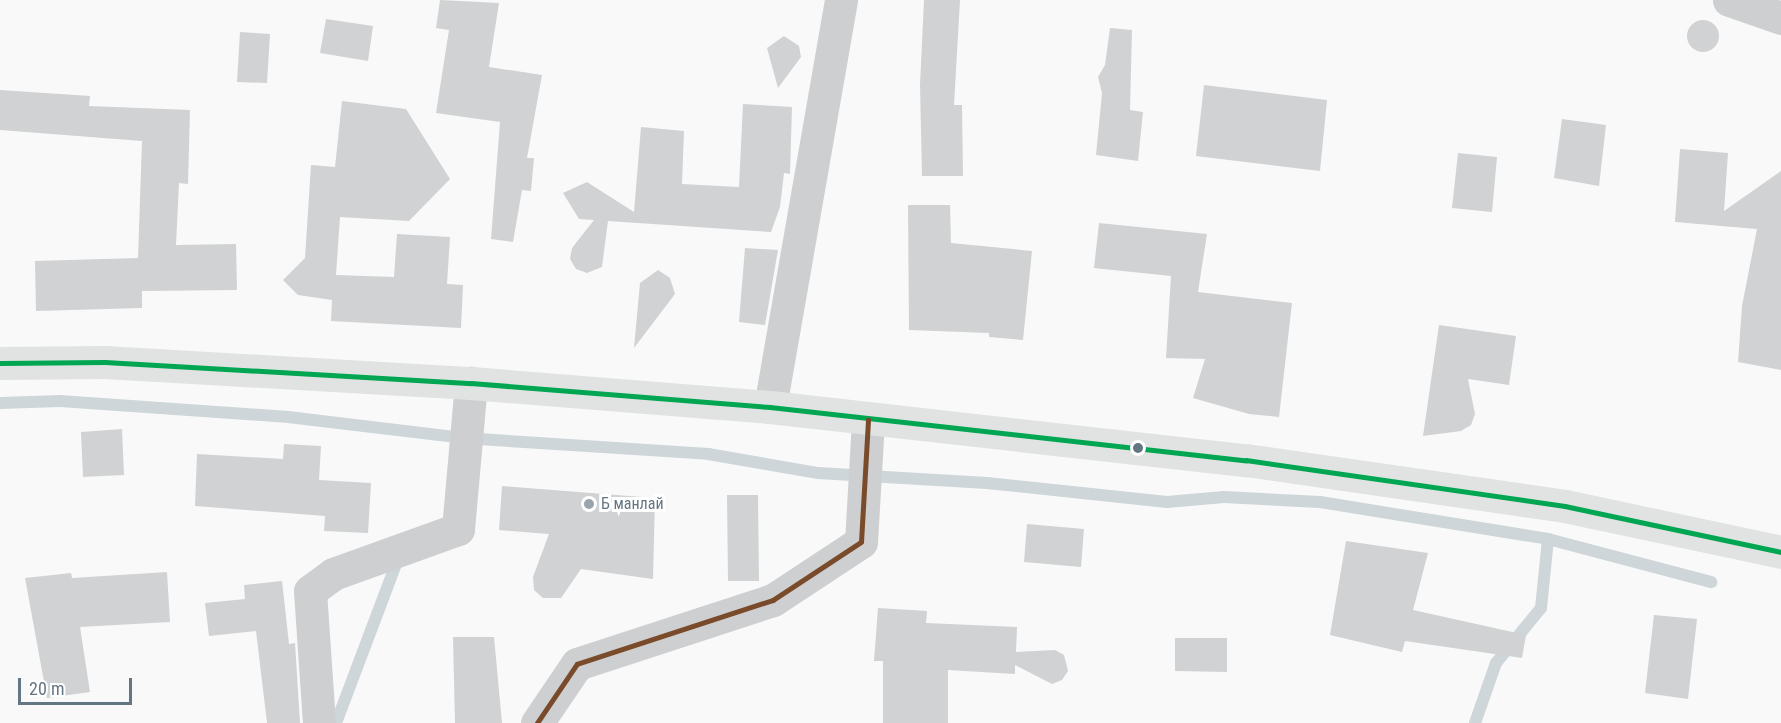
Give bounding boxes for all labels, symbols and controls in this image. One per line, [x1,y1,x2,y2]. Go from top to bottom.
unlabelled marker [1132,442,1144,454]
place label: Б манлай [601,494,664,514]
marker: Б манлай [582,497,596,511]
scale bar [21,666,135,704]
text: 20 m [29,678,64,699]

